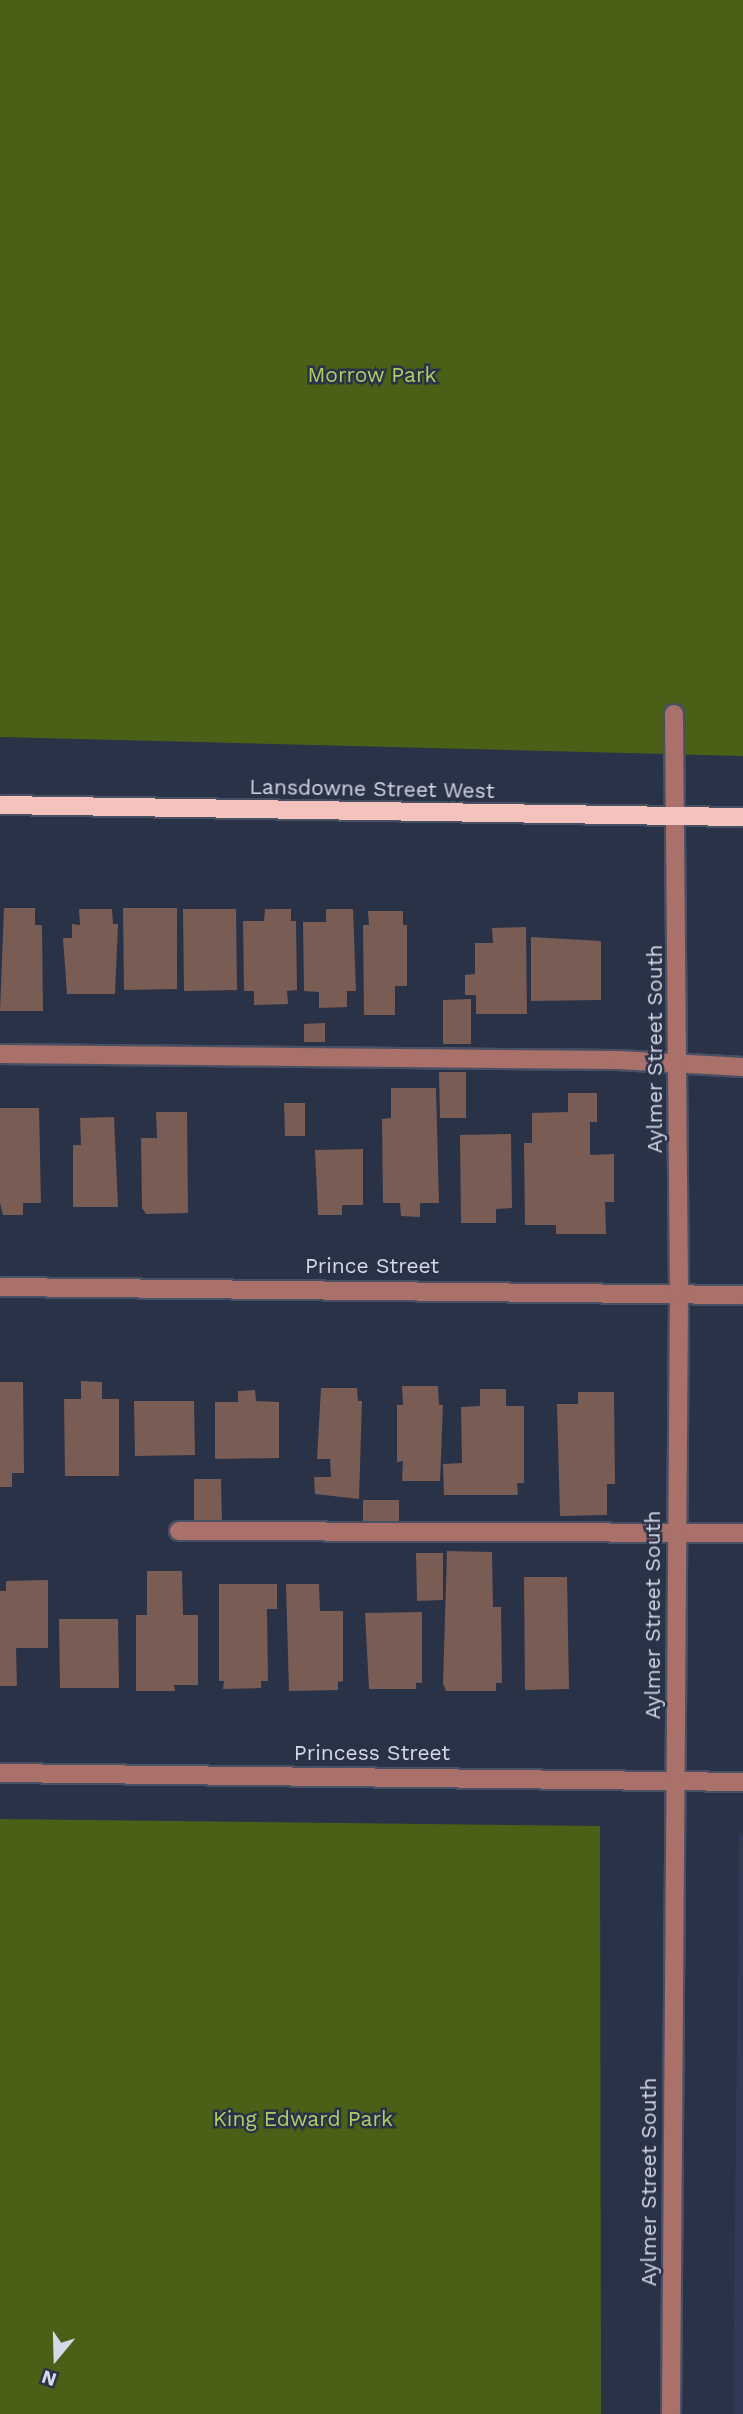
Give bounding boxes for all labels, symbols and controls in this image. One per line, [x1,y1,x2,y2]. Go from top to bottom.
park label: Morrow Park [307,362,437,388]
street label: Lansdowne Street West [249,774,495,804]
street label: Aylmer Street South [642,944,668,1154]
street label: Prince Street [305,1253,439,1279]
street label: Aylmer Street South [640,1510,666,1720]
street label: Princess Street [294,1740,450,1766]
street label: Aylmer Street South [636,2077,662,2287]
park label: King Edward Park [213,2106,393,2132]
north arrow [21,2323,91,2393]
text: N [39,2365,59,2391]

